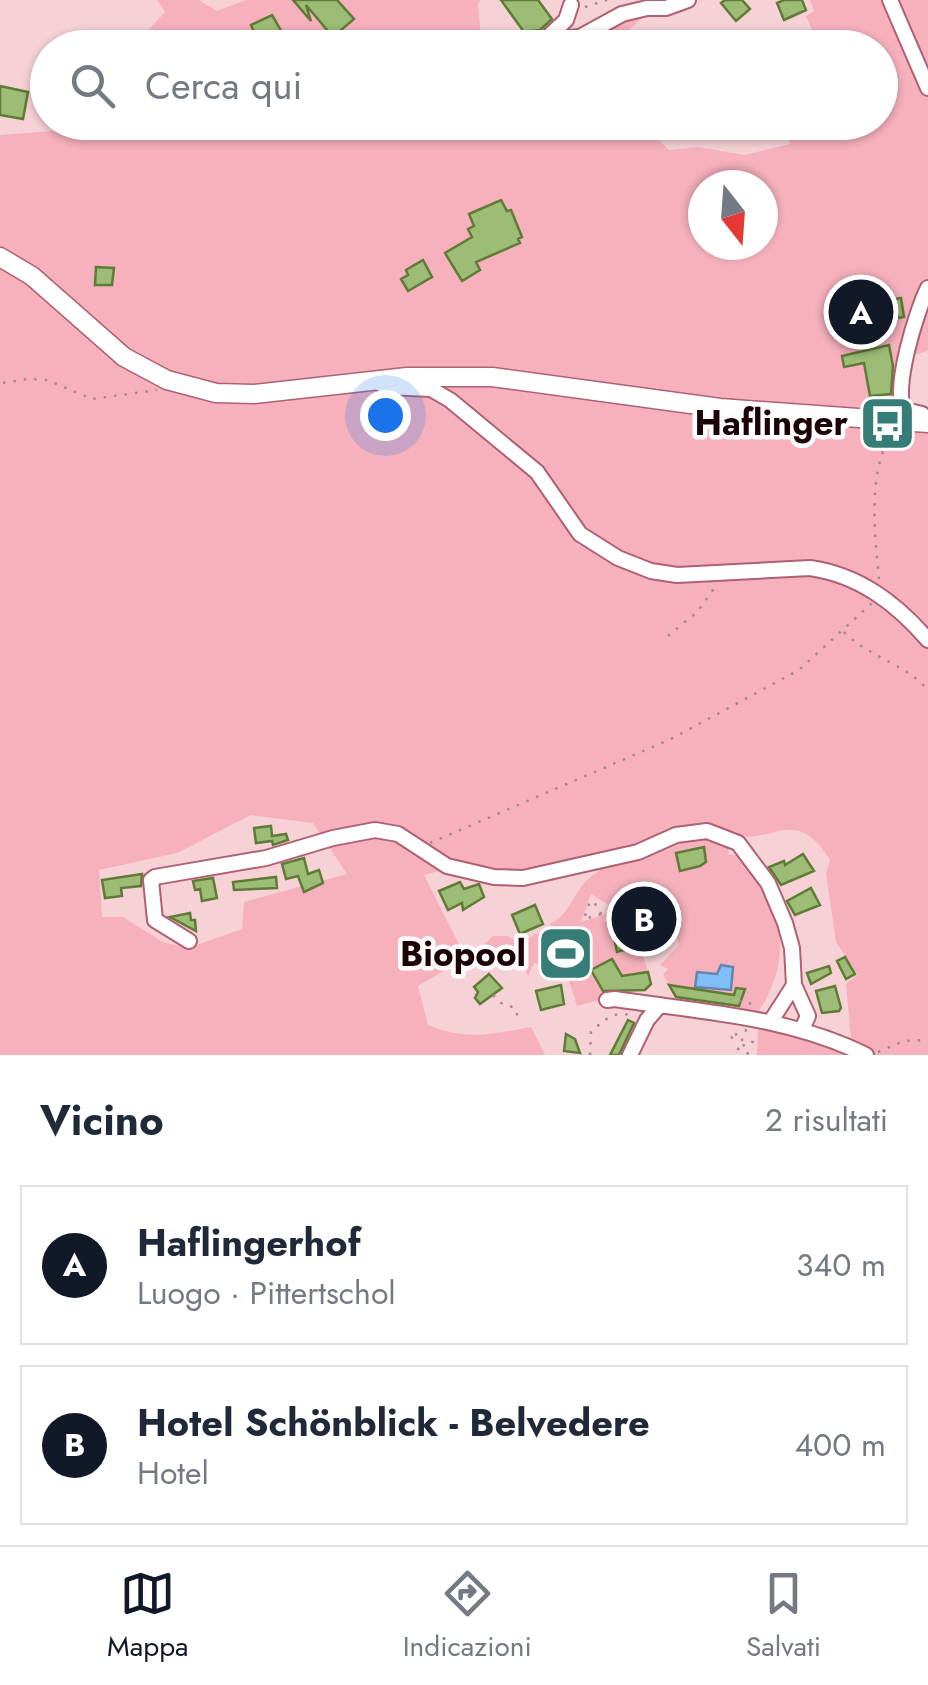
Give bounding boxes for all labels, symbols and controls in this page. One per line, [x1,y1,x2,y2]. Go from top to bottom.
search box [30,30,898,140]
icon: search [65,58,120,113]
text: Cerca qui [145,58,302,113]
north arrow [688,170,778,260]
pin: A [828,274,894,350]
your location [360,390,411,441]
bus stop icon: Haflinger [857,393,917,453]
place label: Haflinger [695,398,849,448]
pin: B [612,882,676,956]
sports icon: Biopool [535,924,595,984]
place label: Biopool [400,929,526,979]
text: Vicino [40,1090,164,1151]
text: 2 risultati [765,1097,888,1143]
text: Haflingerhof [137,1215,361,1270]
text: A [63,1242,86,1288]
text: 340 m [796,1242,886,1288]
text: Luogo · Pittertschol [137,1270,396,1316]
text: Hotel Schönblick - Belvedere [137,1395,650,1450]
text: B [64,1422,85,1468]
text: 400 m [794,1422,886,1468]
text: Hotel [137,1450,209,1496]
tab: Mappa [107,1566,189,1667]
tab: Indicazioni [403,1566,532,1667]
tab: Salvati [746,1566,821,1667]

